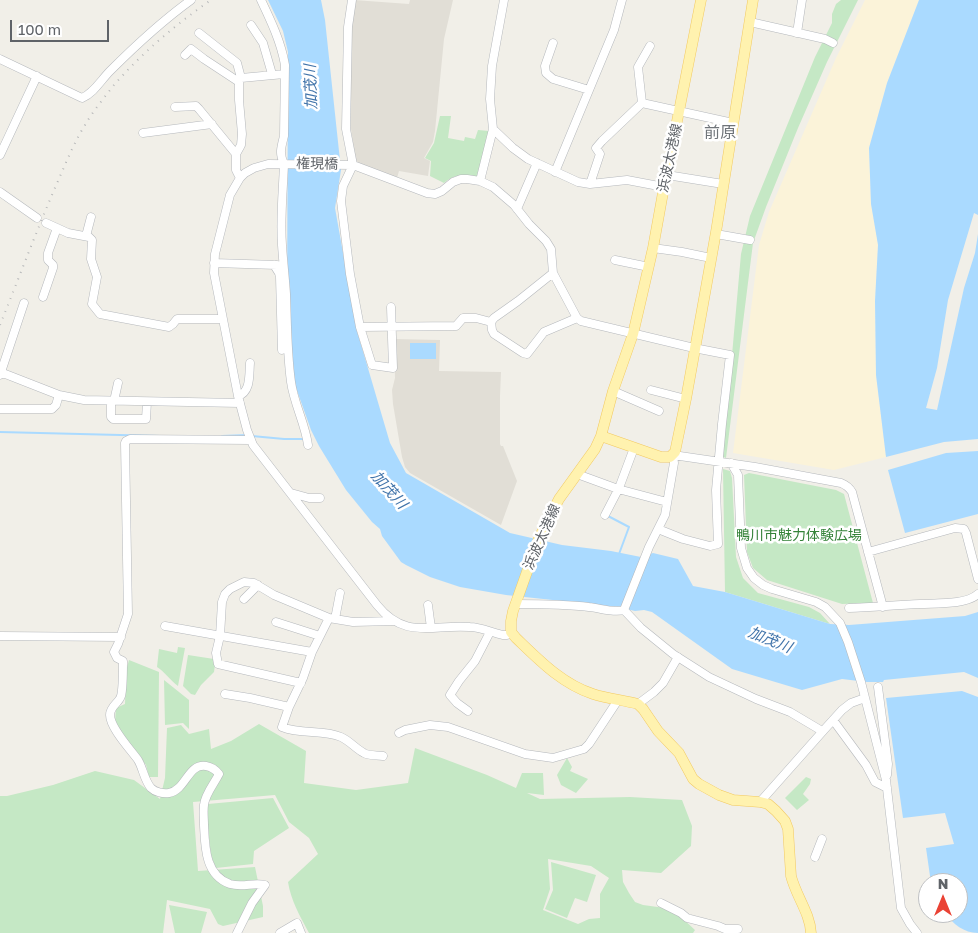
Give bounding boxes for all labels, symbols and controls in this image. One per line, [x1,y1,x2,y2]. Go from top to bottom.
scale bar [12,10,111,42]
text: 100 m [18,20,61,38]
water label: 加茂川 [301,64,321,110]
street label: 浜波太港線 [655,122,685,194]
district label: 前原 [704,123,736,143]
street label: 権現橋 [296,155,338,173]
water label: 加茂川 [367,467,411,513]
street label: 浜波太港線 [520,502,564,572]
park label: 鴨川市魅力体験広場 [736,528,862,544]
water label: 加茂川 [746,623,794,657]
north arrow [918,873,968,923]
text: N [938,875,948,892]

